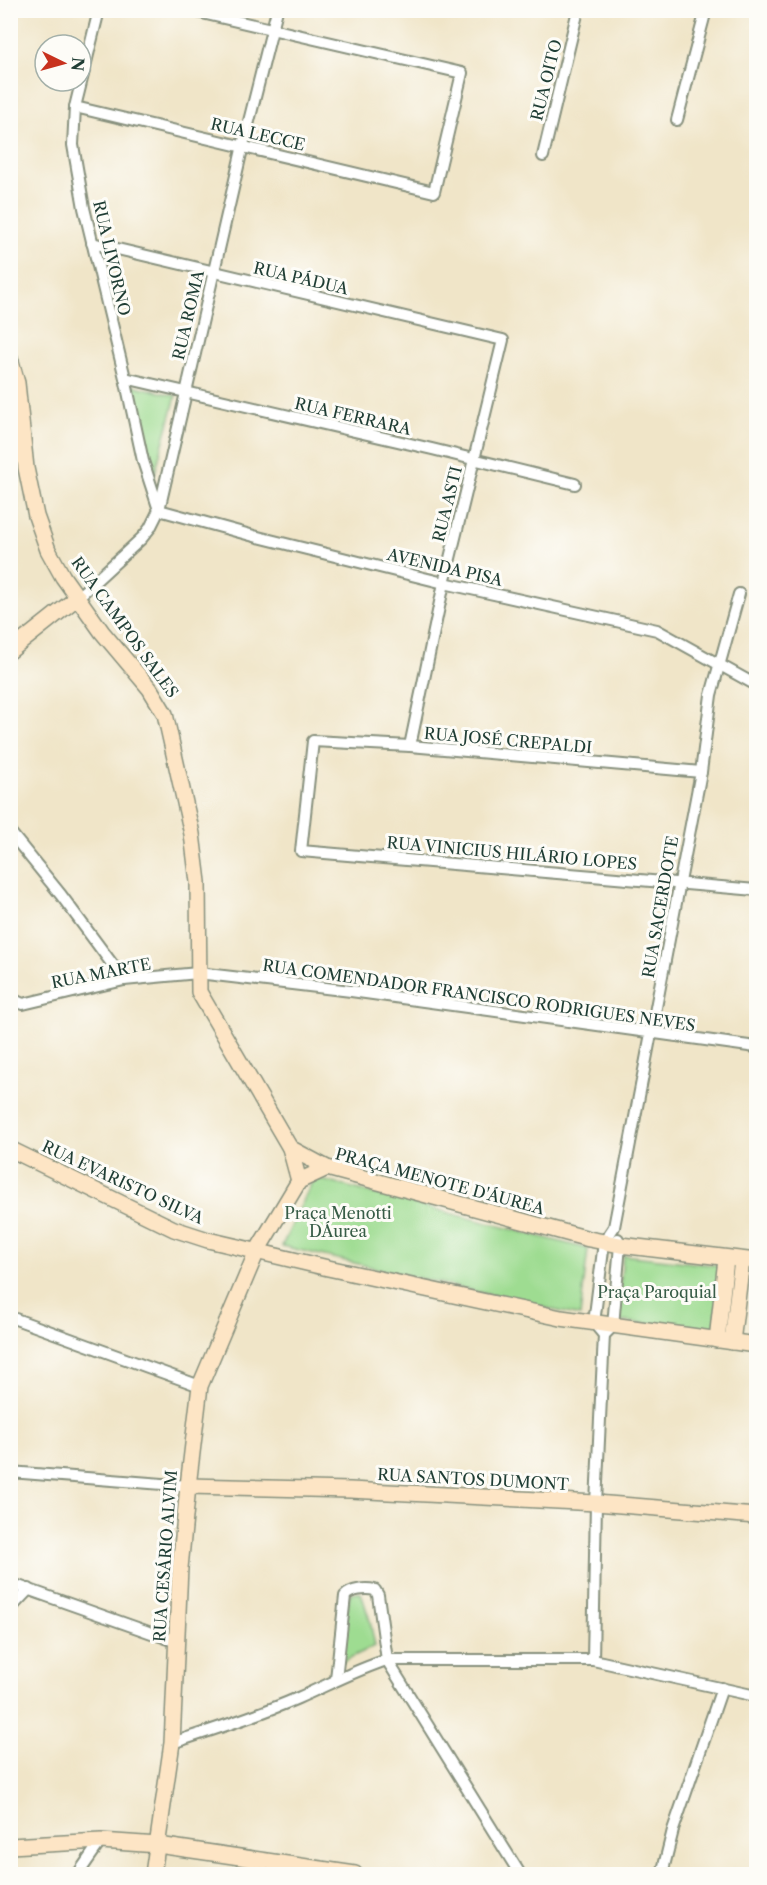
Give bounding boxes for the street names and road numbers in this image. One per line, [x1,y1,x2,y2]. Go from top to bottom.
street label: RUA OITO [526,37,566,123]
street label: RUA LECCE [209,113,307,155]
street label: RUA LIVORNO [89,198,135,318]
street label: RUA PÁDUA [252,257,352,299]
street label: RUA ROMA [168,267,208,362]
street label: RUA FERRARA [293,393,414,439]
street label: RUA ASTI [428,464,466,544]
street label: AVENIDA PISA [384,544,506,590]
street label: RUA CAMPOS SALES [67,553,183,701]
street label: RUA JOSÉ CREPALDI [423,723,593,757]
street label: RUA VINICIUS HILÁRIO LOPES [386,832,638,874]
street label: RUA SACERDOTE [638,834,682,980]
street label: RUA MARTE [49,954,153,992]
street label: RUA COMENDADOR FRANCISCO RODRIGUES NEVES [261,955,697,1035]
street label: RUA EVARISTO SILVA [39,1136,208,1229]
street label: PRAÇA MENOTE D'ÁUREA [333,1143,548,1219]
street label: RUA SANTOS DUMONT [377,1464,569,1494]
street label: RUA CESÁRIO ALVIM [149,1469,181,1643]

